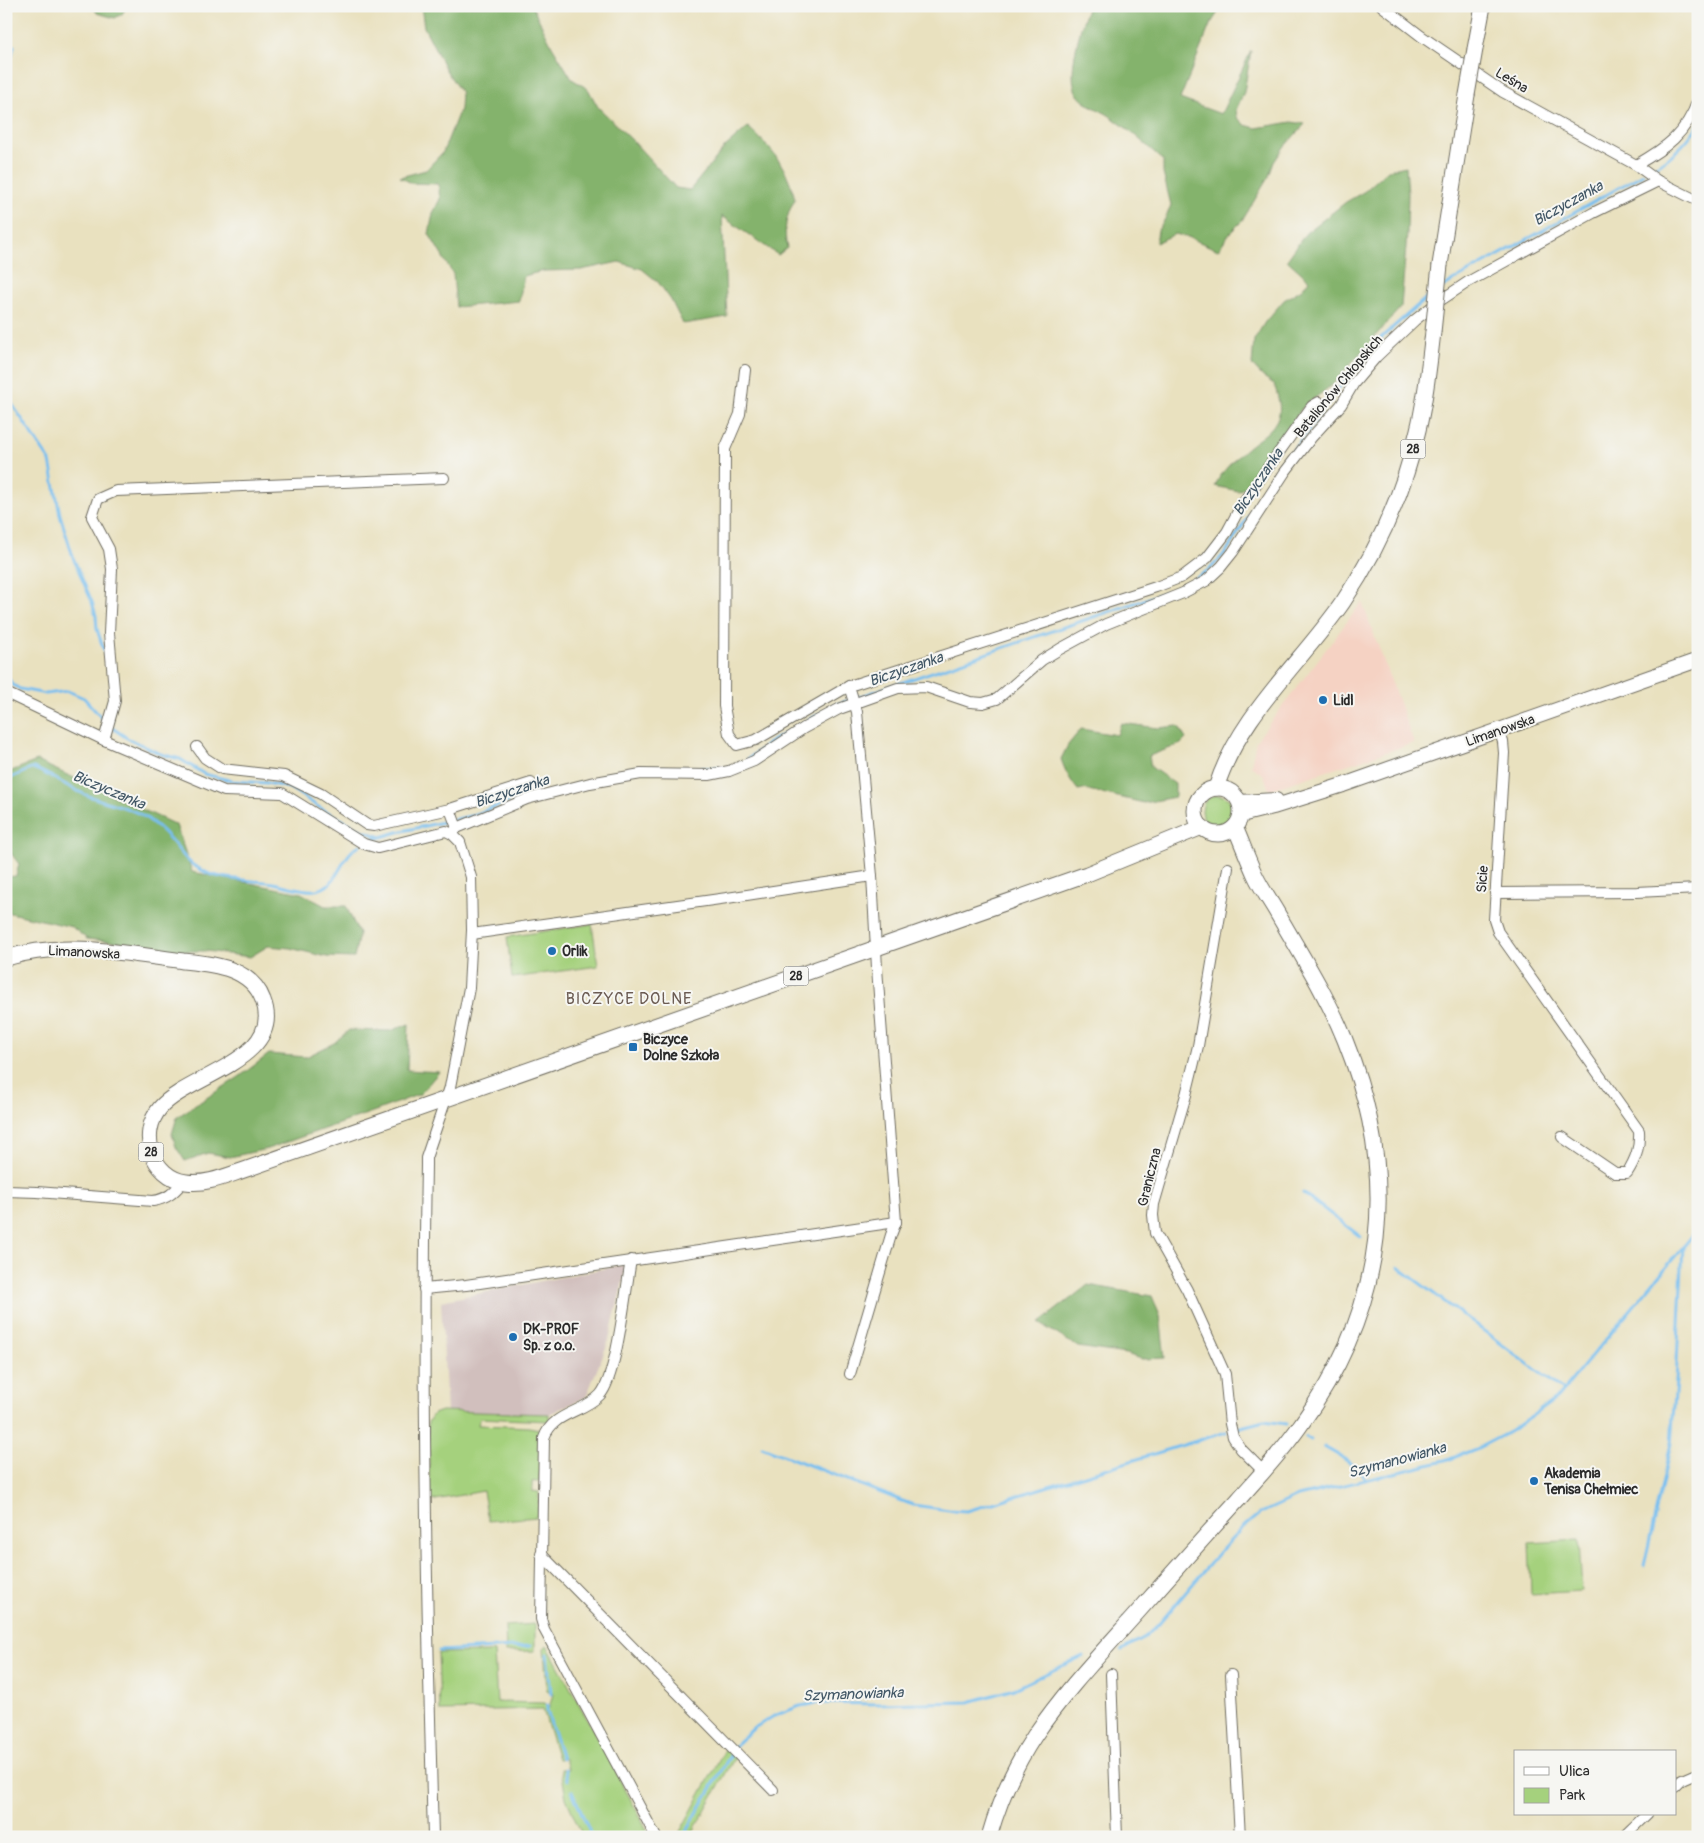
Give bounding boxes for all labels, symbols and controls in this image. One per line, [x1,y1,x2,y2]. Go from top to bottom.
street label: Leśna [1492,64,1531,97]
water label: Biczyczanka [1530,176,1607,230]
street label: Batalionów Chłopskich [1291,332,1386,441]
road number: 28 [1400,439,1426,458]
water label: Biczyczanka [1229,444,1288,519]
water label: Biczyczanka [867,648,946,691]
place label: Lidl [1333,692,1354,709]
marker: Lidl [1317,694,1329,706]
street label: Limanowska [1463,711,1537,750]
water label: Biczyczanka [70,767,149,815]
water label: Biczyczanka [473,770,553,812]
street label: Sicie [1473,865,1492,893]
street label: Limanowska [47,942,120,963]
place label: Orlik [562,943,588,960]
marker: Orlik [546,945,558,957]
road number: 28 [784,966,808,986]
district label: BICZYCE DOLNE [566,989,692,1009]
place label: Biczyce Dolne Szkoła [643,1031,720,1064]
marker: Biczyce Dolne Szkoła [627,1041,639,1053]
road number: 28 [138,1142,164,1162]
street label: Graniczna [1134,1146,1165,1208]
place label: DK-PROF Sp. z o.o. [523,1321,580,1354]
marker: DK-PROF Sp. z o.o. [507,1331,519,1343]
water label: Szymanowianka [1346,1438,1449,1483]
place label: Akademia Tenisa Chełmiec [1543,1465,1638,1498]
marker: Akademia Tenisa Chełmiec [1528,1475,1540,1487]
water label: Szymanowianka [802,1683,905,1706]
legend [1514,1750,1676,1816]
text: Ulica [1559,1762,1590,1781]
text: Park [1559,1786,1586,1805]

